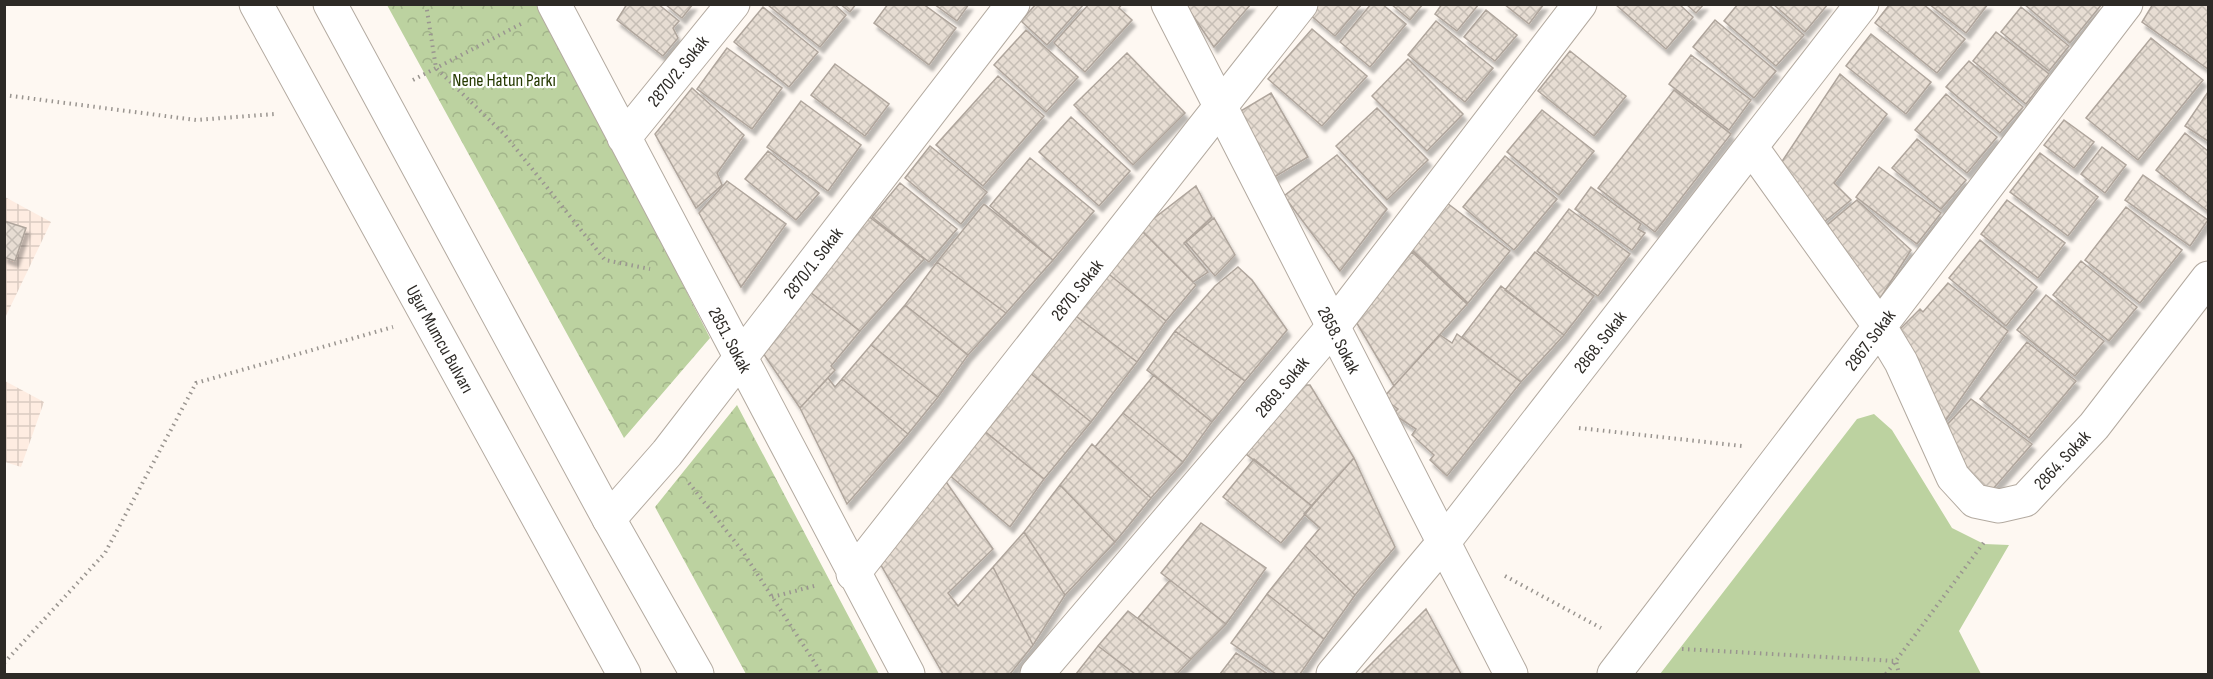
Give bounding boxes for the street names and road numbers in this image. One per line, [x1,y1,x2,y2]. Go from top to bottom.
street label: 2870/2. Sokak [643,32,713,111]
street label: 2870/1. Sokak [779,223,848,303]
street label: 2870. Sokak [1047,255,1108,325]
street label: Uğur Mumcu Bulvarı [401,282,478,397]
street label: 2858. Sokak [1313,303,1364,377]
street label: 2851. Sokak [704,304,756,377]
street label: 2867. Sokak [1841,306,1900,375]
street label: 2868. Sokak [1570,307,1631,378]
street label: 2869. Sokak [1251,353,1314,422]
street label: 2864. Sokak [2030,426,2095,494]

